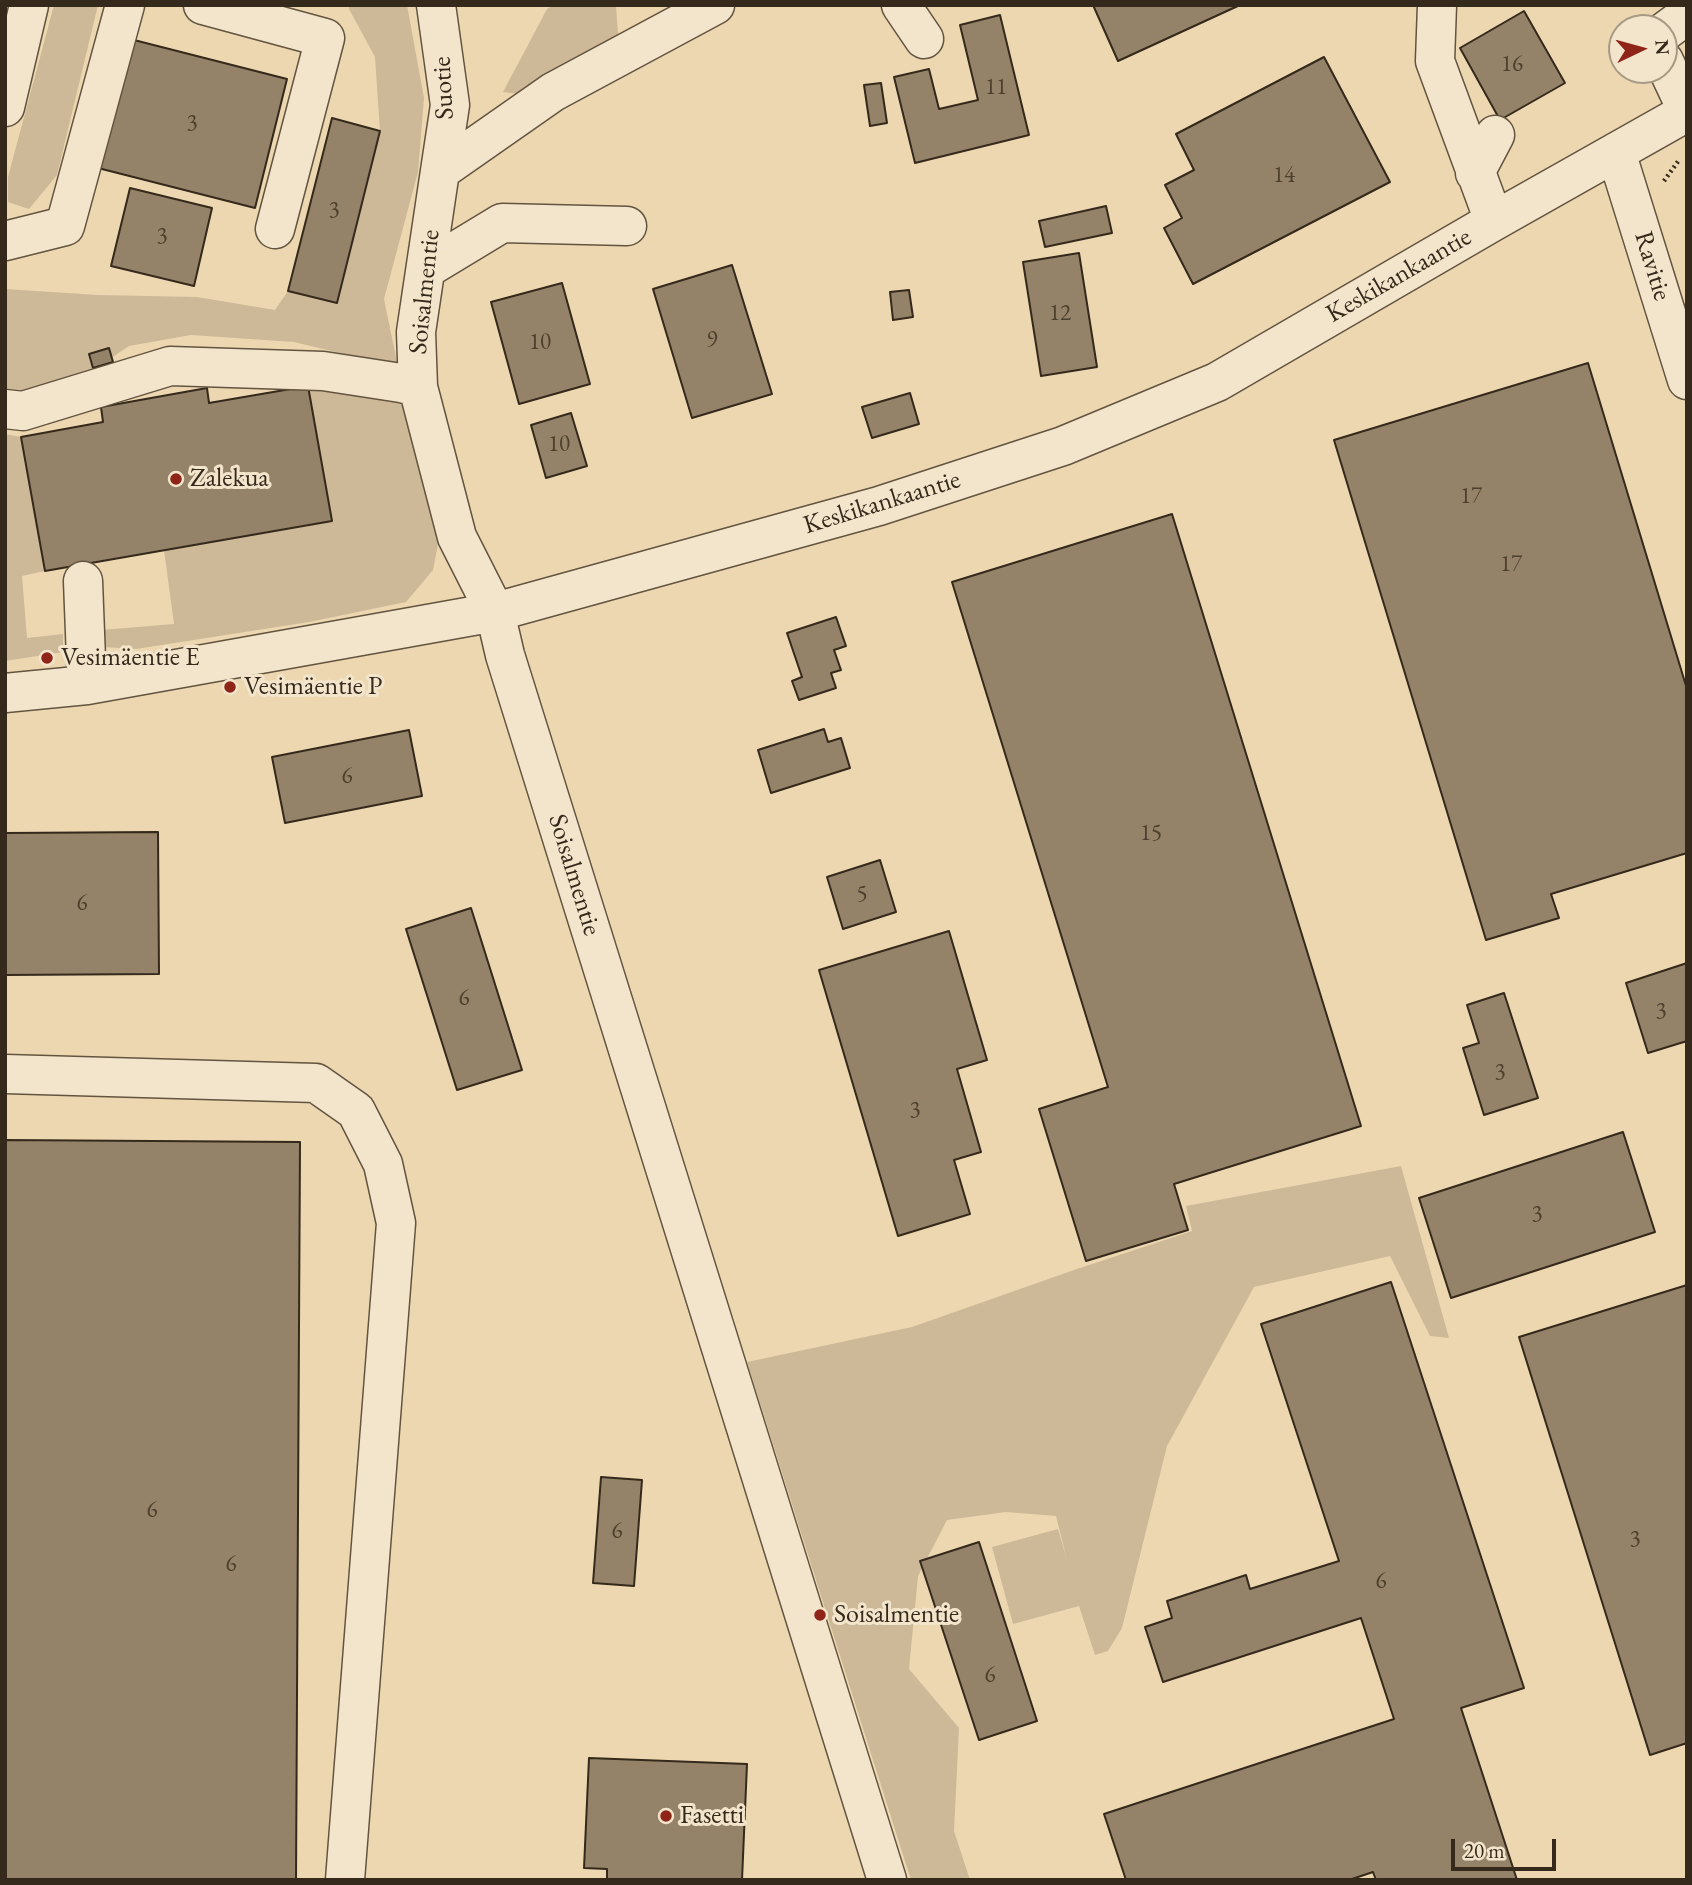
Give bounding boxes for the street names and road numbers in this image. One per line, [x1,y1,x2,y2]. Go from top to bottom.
street label: Suotie [427,56,461,120]
street label: Keskikankaantie [1321,222,1477,330]
street label: Soisalmentie [403,228,447,356]
street label: Ravitie [1627,228,1677,304]
street label: Keskikankaantie [800,464,964,542]
street label: Soisalmentie [541,811,607,939]

